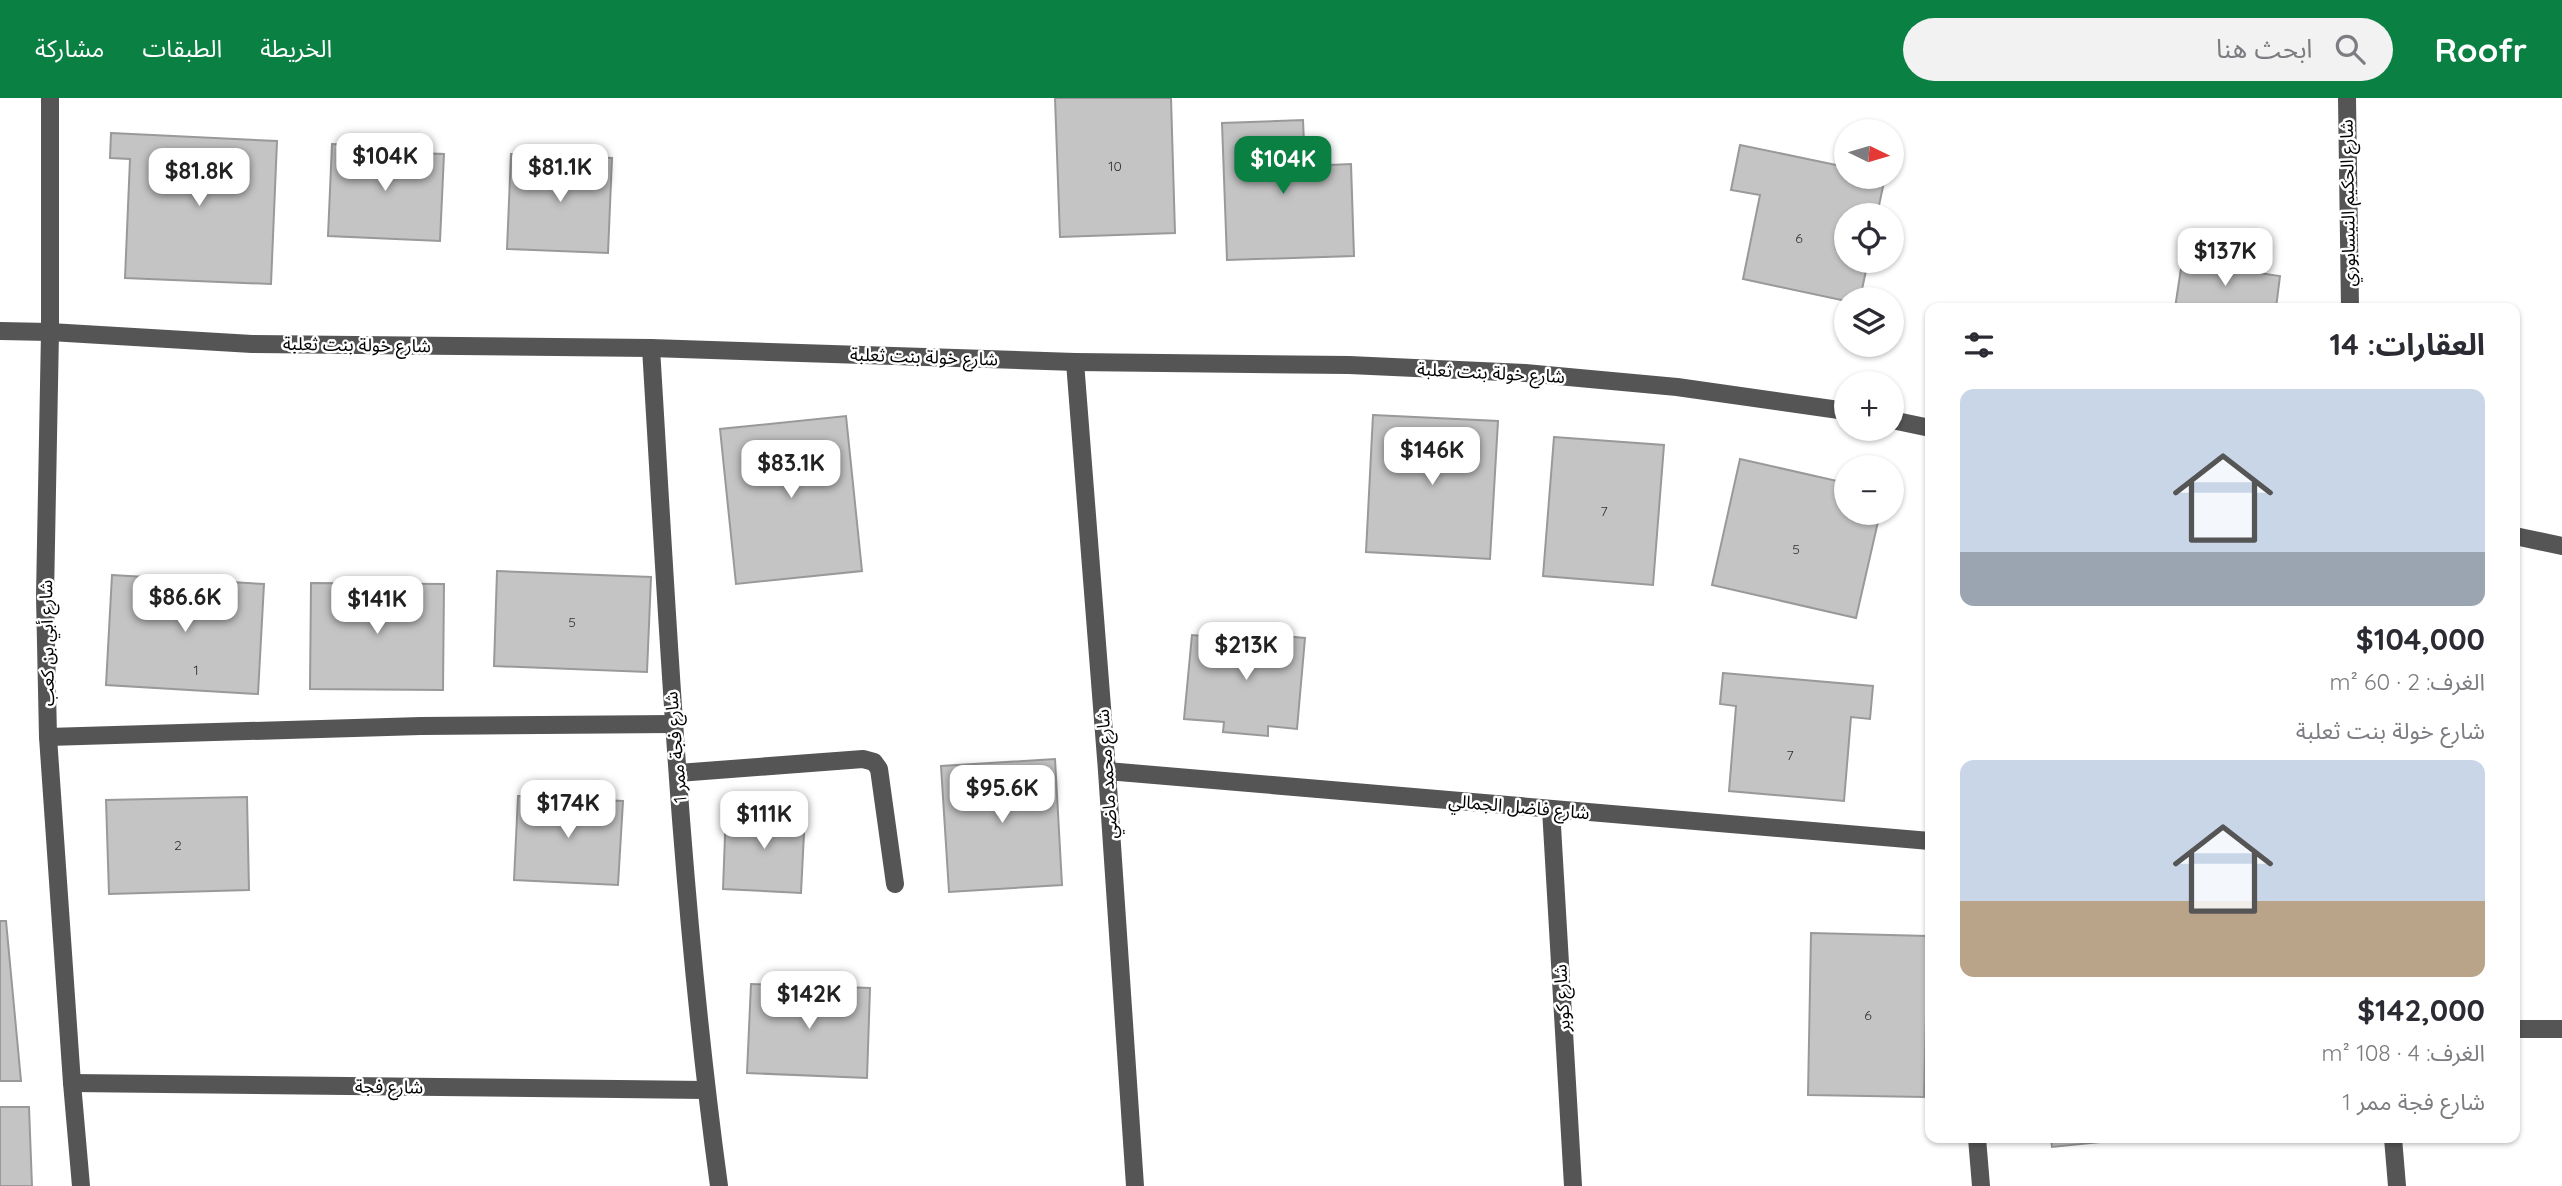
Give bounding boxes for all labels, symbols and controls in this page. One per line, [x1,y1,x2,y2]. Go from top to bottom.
search box [1903,18,2393,81]
text: Roofr [2435,29,2527,70]
icon: search [2331,30,2369,68]
text: ابحث هنا [2216,32,2313,65]
text: مشاركة [35,33,104,63]
text: الطبقات [142,33,222,63]
text: الخريطة [260,33,332,63]
north arrow [1834,119,1904,189]
map controls [1834,119,1904,525]
street label: شارع الحكيم النيسابوري [2335,119,2363,287]
pin: $104K [336,134,434,193]
pin: $104K [1234,136,1332,196]
text: $104K [352,141,418,170]
pin: $81.1K [503,144,617,204]
text: $104K [1250,144,1316,173]
pin: $81.8K [142,148,256,208]
text: $81.1K [528,152,592,181]
text: $81.8K [165,156,233,185]
house number: 10 [1108,157,1122,175]
button: locate [1834,203,1904,273]
pin: $137K [2176,228,2274,288]
house number: 6 [1795,229,1803,247]
text: $137K [2194,236,2256,265]
button: layers [1834,287,1904,357]
text: العقارات: 14 [2330,325,2485,363]
icon: filters [1960,326,1998,364]
street label: شارع خولة بنت ثعلبة [283,332,431,360]
street label: شارع خولة بنت ثعلبة [849,342,998,374]
street label: شارع خولة بنت ثعلبة [1416,357,1566,391]
button: + [1834,371,1904,441]
pin: $146K [1383,428,1481,487]
text: $146K [1400,435,1464,464]
icon: home [2160,435,2286,561]
pin: $83.1K [734,440,848,500]
text: $83.1K [757,448,825,477]
button: − [1834,455,1904,525]
house number: 7 [1600,502,1608,520]
house number: 5 [1792,540,1800,558]
pin: $86.6K [128,574,242,634]
pin: $141K [328,576,426,636]
street label: شارع أبي بن كعب [34,579,62,706]
text: $86.6K [149,582,221,611]
text: $141K [347,584,407,613]
house number: 5 [568,613,576,631]
text: $104,000 [2356,620,2485,658]
pin: $213K [1197,622,1295,682]
text: $213K [1214,630,1278,659]
house number: 1 [193,661,199,679]
text: الغرف: 2 · 60 m² [2330,667,2485,696]
street label: شارع فجة ممر 1 [659,690,695,804]
street label: شارع محمد ماضي [1090,708,1126,840]
text: شارع خولة بنت ثعلبة [2296,716,2485,745]
house number: 7 [1786,746,1794,764]
pin: $95.6K [945,766,1059,825]
text: $95.6K [966,773,1038,802]
pin: $174K [519,780,617,840]
text: $174K [537,788,599,817]
street label: شارع فاضل الجمالي [1447,789,1591,827]
pin: $111K [715,792,813,851]
text: $111K [736,799,792,828]
icon: home [2160,806,2286,932]
house number: 2 [174,836,182,854]
street label: شارع كوبر [1548,963,1578,1034]
pin: $142K [760,972,858,1031]
text: $142K [777,979,841,1008]
text: $142,000 [2357,991,2485,1029]
house number: 6 [1864,1006,1872,1024]
text: الغرف: 4 · 108 m² [2322,1038,2485,1067]
street label: شارع فجة [355,1074,423,1102]
text: شارع فجة ممر 1 [2342,1087,2485,1116]

